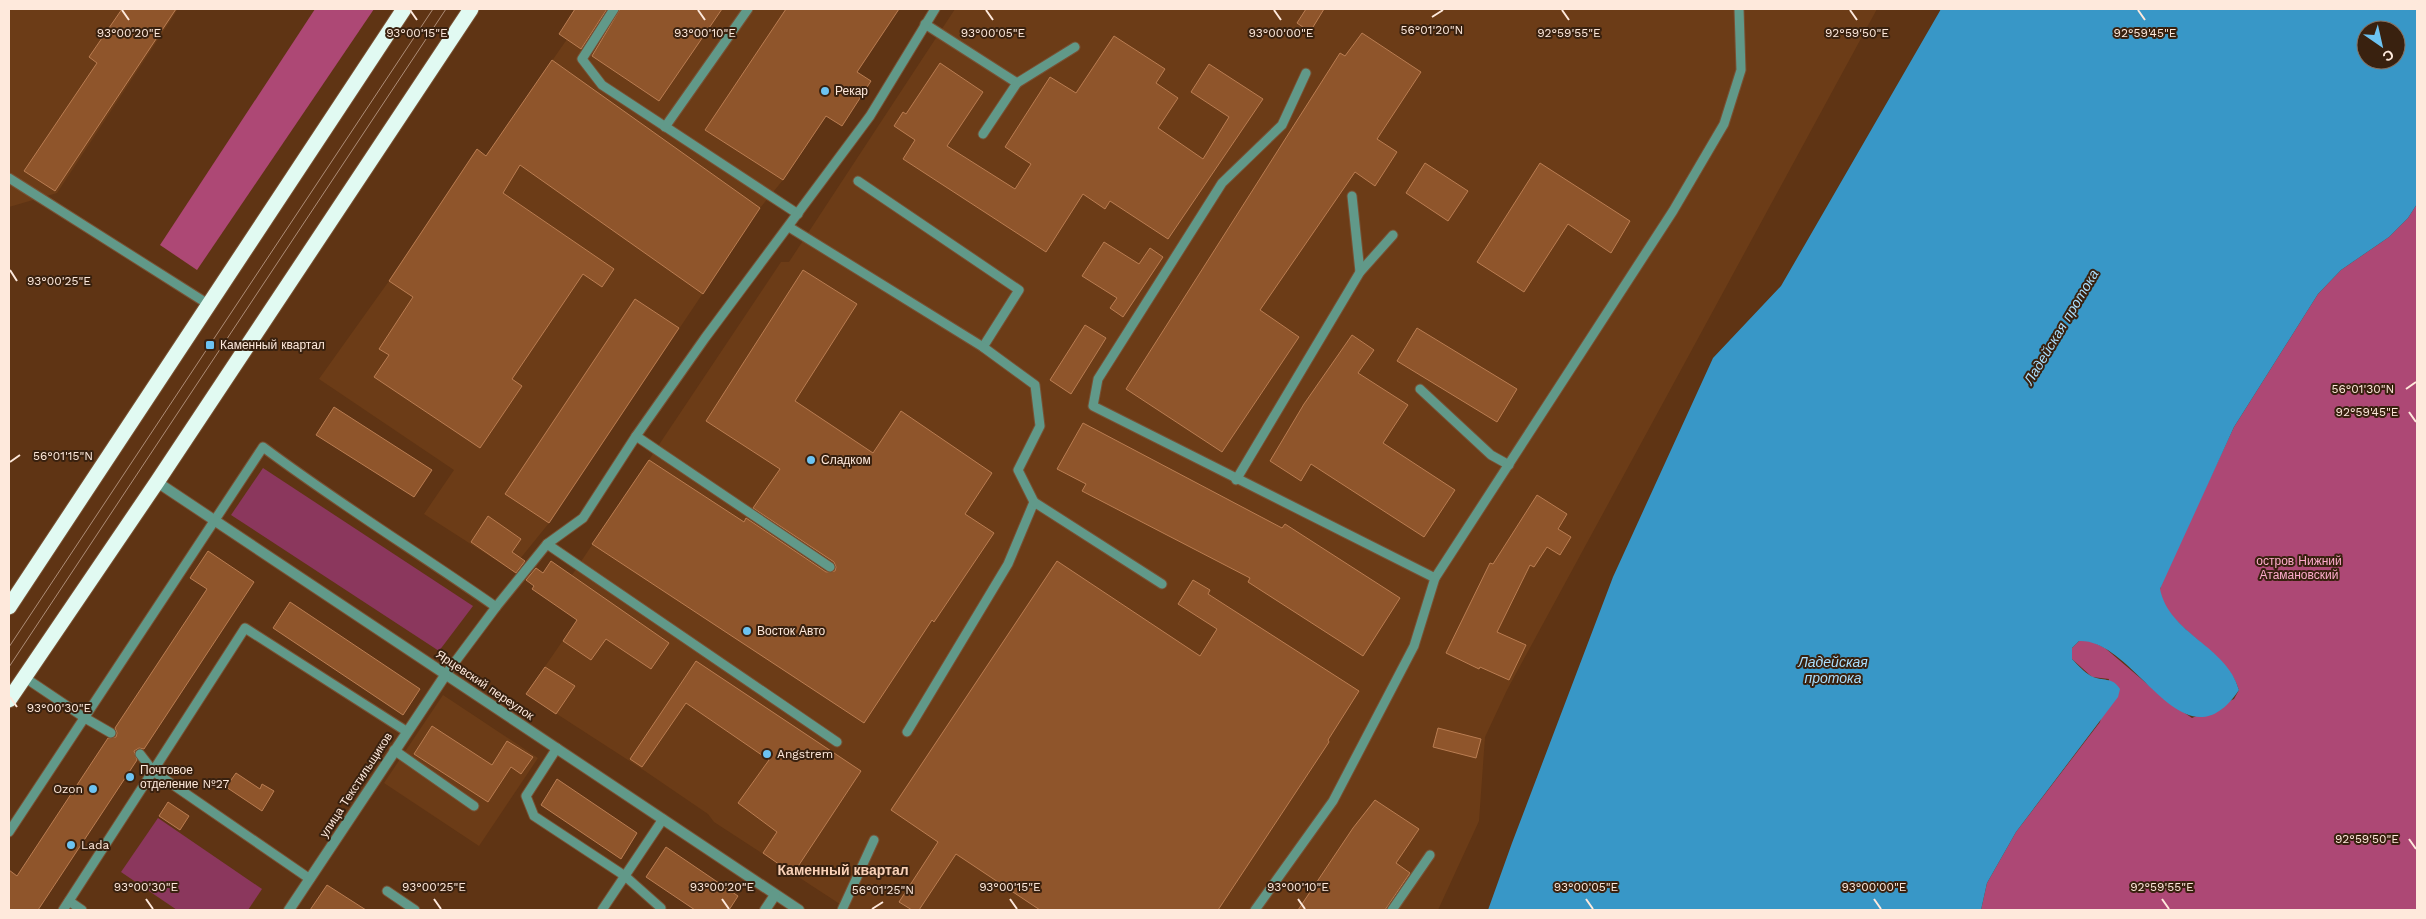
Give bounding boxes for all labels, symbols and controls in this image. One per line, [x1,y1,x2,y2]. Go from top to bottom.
north arrow [2356,20,2406,70]
text: 56°01'20"N [1401,23,1463,37]
text: 93°00'20"E [97,26,162,40]
text: 93°00'15"E [386,26,448,40]
text: 93°00'10"E [674,26,736,40]
text: 93°00'05"E [961,26,1026,40]
text: 93°00'00"E [1249,26,1314,40]
text: 92°59'55"E [1537,26,1601,40]
text: 92°59'50"E [1825,26,1889,40]
text: 92°59'45"E [2114,26,2177,40]
text: С [2380,46,2397,65]
place label: Рекар [835,84,868,98]
marker: Рекар [819,85,831,97]
water label: Ладейская протока [2020,266,2102,388]
text: 93°00'25"E [27,274,91,288]
place label: Каменный квартал [220,338,325,352]
marker: Каменный квартал [204,339,216,351]
text: 56°01'30"N [2332,382,2394,396]
text: 92°59'45"E [2336,405,2399,419]
text: 56°01'15"N [33,449,93,463]
place label: Сладком [821,453,871,467]
marker: Сладком [805,454,817,466]
park label: остров Нижний Атамановский [2256,554,2342,582]
place label: Восток Авто [757,624,826,638]
marker: Восток Авто [741,625,753,637]
street label: Ярцевский переулок [433,647,537,723]
water label: Ладейская протока [1797,654,1868,686]
text: 93°00'30"E [27,701,92,715]
street label: улица Текстильщиков [317,730,395,840]
place label: Angstrem [777,747,833,761]
marker: Angstrem [761,748,773,760]
place label: Почтовое отделение №27 [140,763,229,791]
marker: Почтовое отделение №27 [124,771,136,783]
place label: Ozon [53,782,83,796]
marker: Ozon [87,783,99,795]
text: 92°59'50"E [2335,832,2399,846]
place label: Lada [81,838,109,852]
marker: Lada [65,839,77,851]
district label: Каменный квартал [777,862,909,878]
text: 93°00'30"E [114,880,179,894]
text: 93°00'25"E [402,880,466,894]
text: 93°00'20"E [690,880,755,894]
text: 93°00'15"E [979,880,1041,894]
text: 93°00'10"E [1267,880,1329,894]
text: 93°00'05"E [1554,880,1619,894]
text: 93°00'00"E [1842,880,1907,894]
text: 92°59'55"E [2130,880,2194,894]
text: 56°01'25"N [852,883,914,897]

